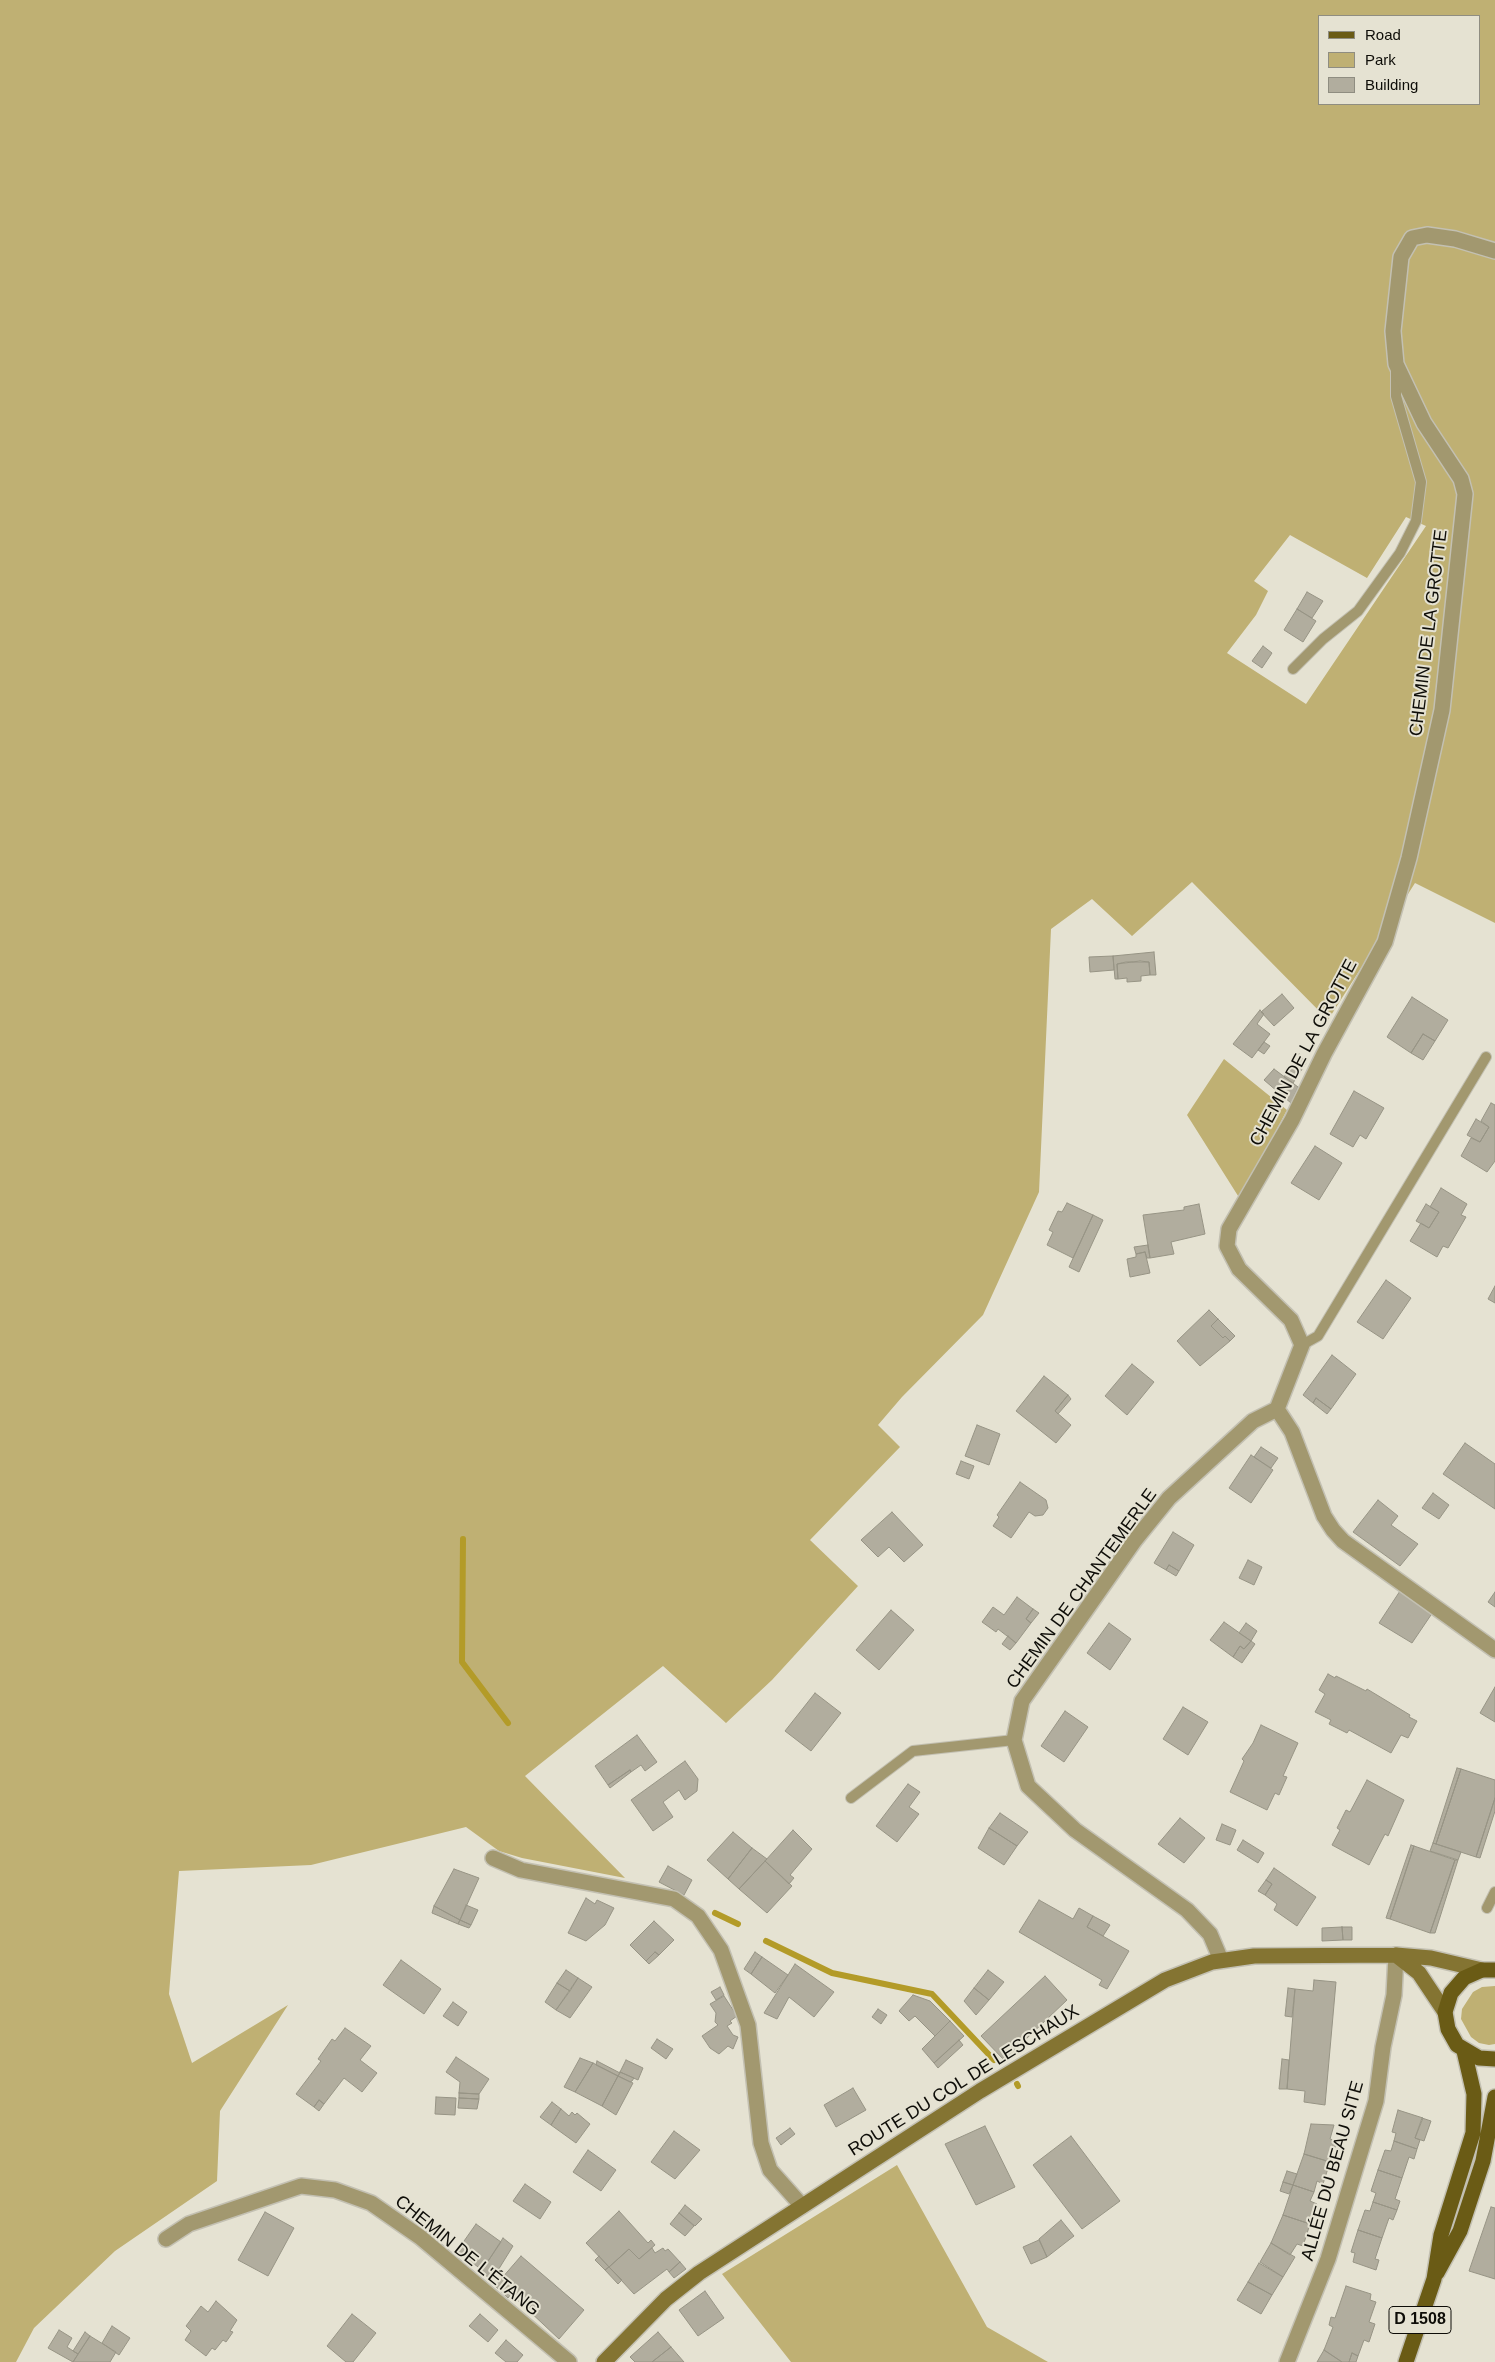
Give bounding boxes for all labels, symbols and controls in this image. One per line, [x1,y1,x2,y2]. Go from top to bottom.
legend [1318,15,1480,105]
text: Road [1365,26,1401,43]
text: Park [1365,51,1396,68]
text: Building [1365,76,1418,93]
street label: CHEMIN DE LA GROTTE [1406,528,1452,738]
street label: CHEMIN DE LA GROTTE [1246,956,1362,1150]
street label: CHEMIN DE CHANTEMERLE [1002,1485,1162,1693]
street label: ROUTE DU COL DE LESCHAUX [845,2001,1083,2161]
street label: ALLÉE DU BEAU SITE [1297,2079,1369,2263]
street label: CHEMIN DE L'ÉTANG [390,2191,544,2321]
road number: D 1508 [1389,2306,1451,2334]

